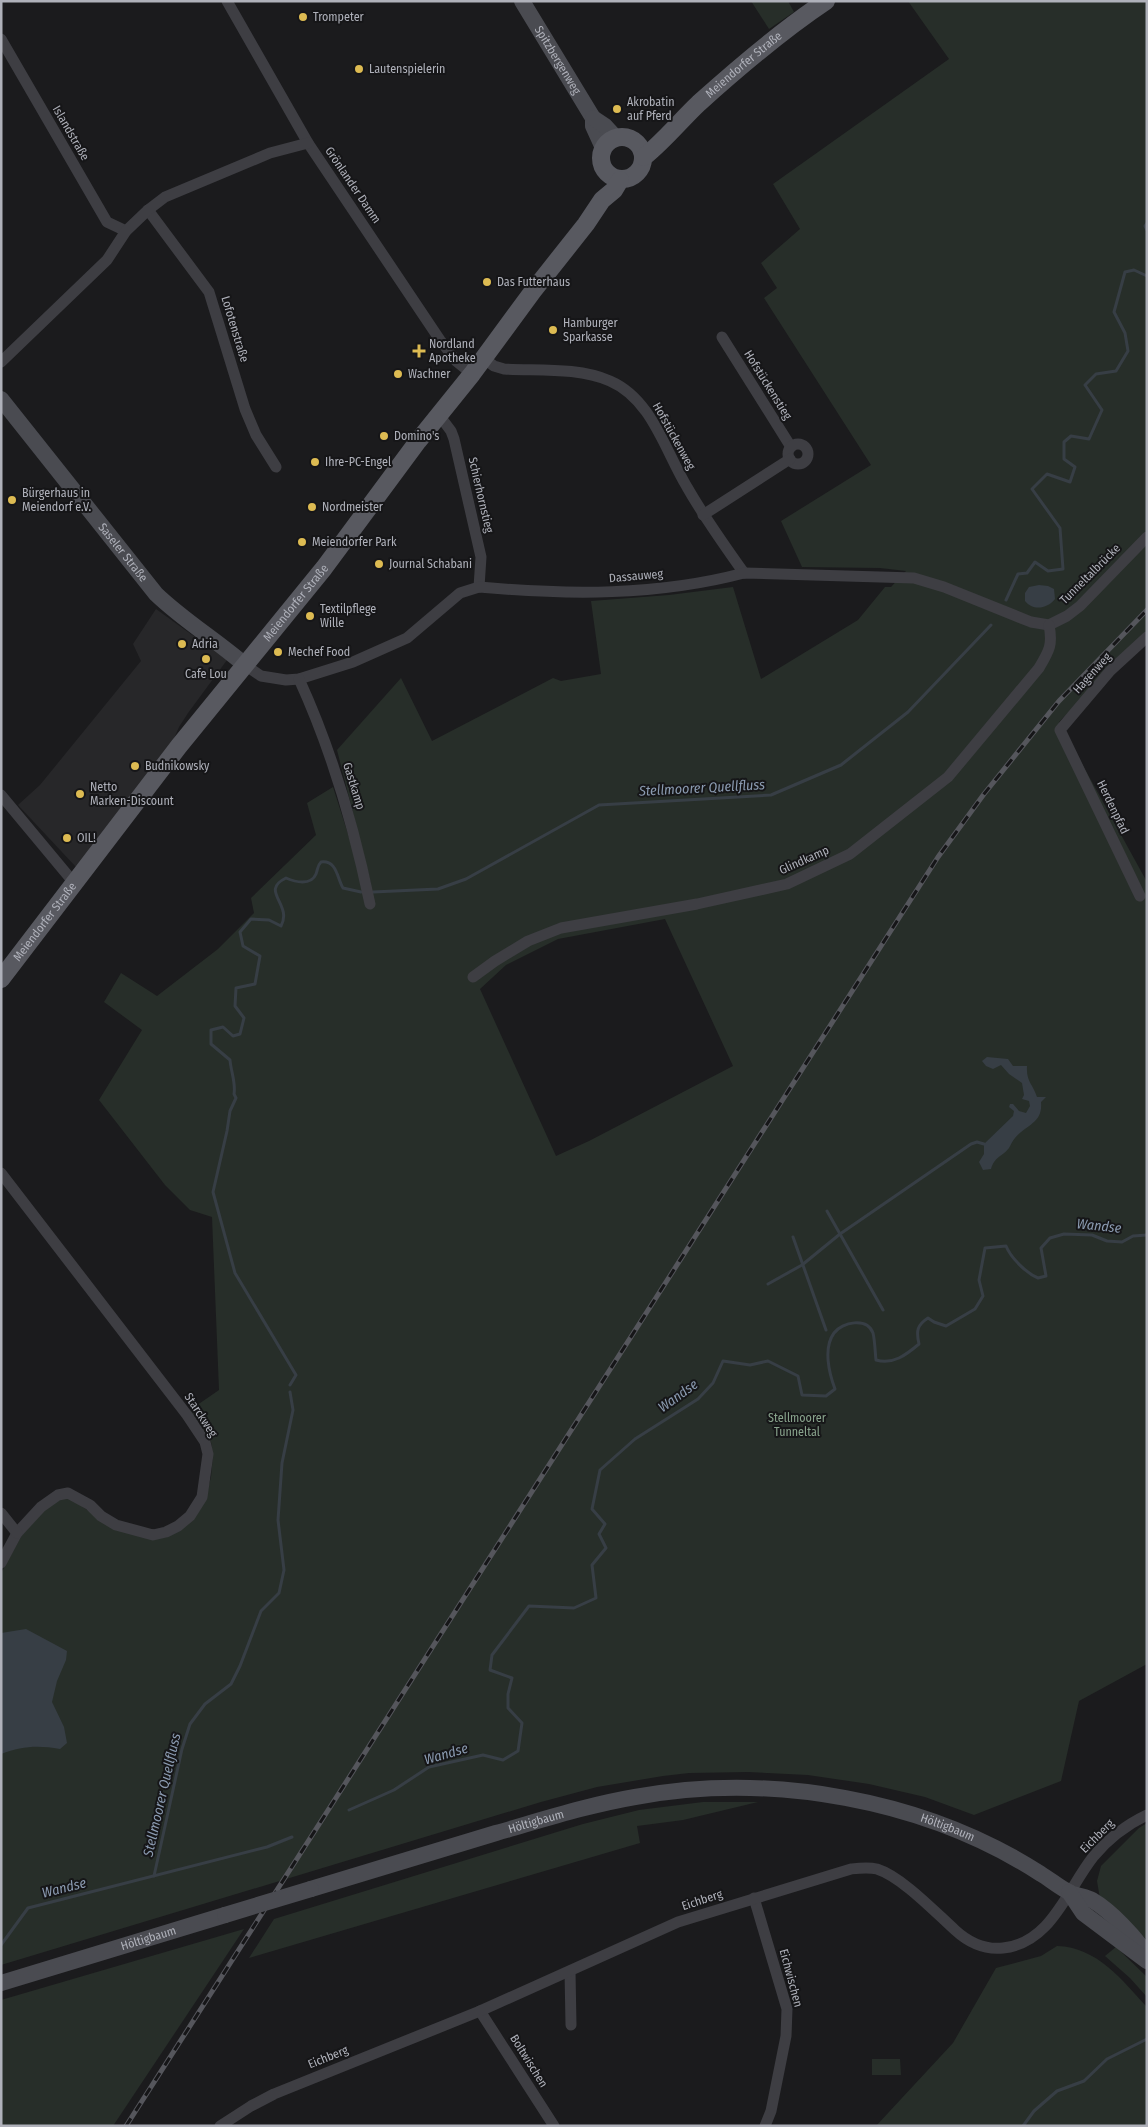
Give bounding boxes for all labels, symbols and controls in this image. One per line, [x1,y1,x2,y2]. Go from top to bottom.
place label: Trompeter [313,10,365,24]
marker: Trompeter [297,11,309,23]
street label: Spitzbergenweg [532,23,584,97]
street label: Meiendorfer Straße [703,29,785,101]
place label: Lautenspielerin [369,62,445,76]
marker: Lautenspielerin [353,63,365,75]
place label: Akrobatin auf Pferd [627,95,675,123]
street label: Islandstraße [50,103,92,163]
marker: Akrobatin auf Pferd [611,103,623,115]
street label: Grönlander Damm [322,144,384,226]
place label: Das Futterhaus [497,275,570,289]
marker: Das Futterhaus [481,276,493,288]
street label: Lofotenstraße [218,294,252,364]
place label: Hamburger Sparkasse [563,316,618,344]
marker: Hamburger Sparkasse [547,324,559,336]
place label: Nordland Apotheke [429,337,476,365]
marker: Nordland Apotheke [413,345,425,357]
street label: Hofstückenstieg [741,348,795,423]
place label: Wachner [408,367,451,381]
marker: Wachner [392,368,404,380]
street label: Hofstückenweg [650,400,698,472]
place label: Domino's [394,429,439,443]
marker: Domino's [378,430,390,442]
place label: Ihre-PC-Engel [325,455,391,469]
marker: Ihre-PC-Engel [309,456,321,468]
street label: Schierhornstieg [465,456,497,535]
place label: Bürgerhaus in Meiendorf e.V. [22,486,91,514]
marker: Bürgerhaus in Meiendorf e.V. [6,494,18,506]
place label: Nordmeister [322,500,384,514]
marker: Nordmeister [306,501,318,513]
street label: Saseler Straße [95,520,151,585]
place label: Meiendorfer Park [312,535,397,549]
marker: Meiendorfer Park [296,536,308,548]
street label: Tunneltalbrücke [1057,541,1123,607]
place label: Journal Schabani [389,557,472,571]
marker: Journal Schabani [373,558,385,570]
street label: Meiendorfer Straße [260,561,331,644]
street label: Dassauweg [608,567,664,585]
place label: Textilpflege Wille [320,602,376,630]
marker: Textilpflege Wille [304,610,316,622]
place label: Adria [192,637,218,651]
marker: Adria [176,638,188,650]
place label: Mechef Food [288,645,350,659]
marker: Mechef Food [272,646,284,658]
street label: Hagenweg [1070,649,1114,696]
marker: Cafe Lou [200,653,212,665]
place label: Cafe Lou [185,667,227,681]
place label: Budnikowsky [145,759,210,773]
marker: Budnikowsky [129,760,141,772]
street label: Gastkamp [340,761,368,811]
water label: Stellmoorer Quellfluss [638,776,766,800]
street label: Herdenpfad [1094,778,1132,836]
place label: Netto Marken-Discount [90,780,174,808]
marker: Netto Marken-Discount [74,788,86,800]
place label: OIL! [77,831,96,845]
marker: OIL! [61,832,73,844]
street label: Glindkamp [777,843,831,877]
street label: Meiendorfer Straße [10,880,79,964]
water label: Wandse [1076,1215,1123,1237]
water label: Wandse [655,1376,701,1416]
street label: Starckweg [182,1390,221,1440]
park label: Stellmoorer Tunneltal [768,1411,827,1439]
water label: Stellmoorer Quellfluss [139,1732,184,1859]
water label: Wandse [422,1740,470,1768]
street label: Höltigbaum [507,1807,565,1836]
street label: Höltigbaum [919,1811,977,1844]
street label: Eichberg [1077,1816,1117,1856]
water label: Wandse [40,1874,88,1902]
street label: Eichberg [680,1887,725,1913]
street label: Höltigbaum [119,1923,178,1953]
street label: Eichwischen [776,1947,806,2009]
street label: Boltwischen [507,2032,551,2090]
street label: Eichberg [306,2042,350,2071]

